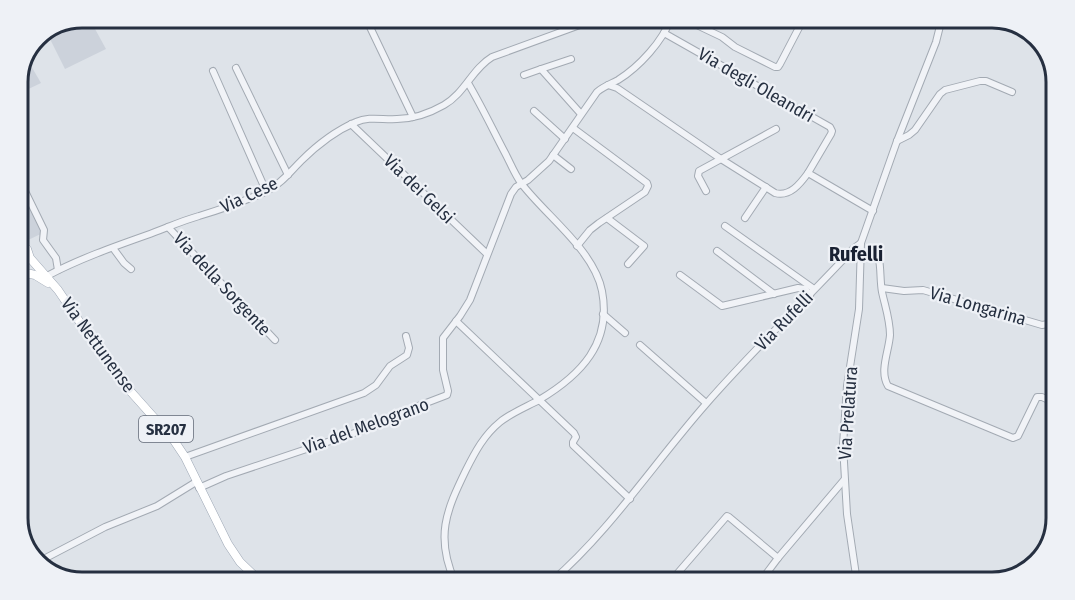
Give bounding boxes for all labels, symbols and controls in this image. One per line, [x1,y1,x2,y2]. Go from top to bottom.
street label: Via degli Oleandri [694,43,818,127]
street label: Via dei Gelsi [379,150,459,228]
street label: Via Cese [217,172,281,218]
street label: Via della Sorgente [169,228,276,340]
district label: Rufelli [829,242,883,266]
street label: Via Longarina [927,282,1029,330]
street label: Via Rufelli [750,287,818,355]
street label: Via Nettunense [56,293,140,397]
street label: Via Prelatura [834,365,862,461]
street label: Via del Melograno [300,393,432,459]
road number: SR207 [139,416,193,442]

